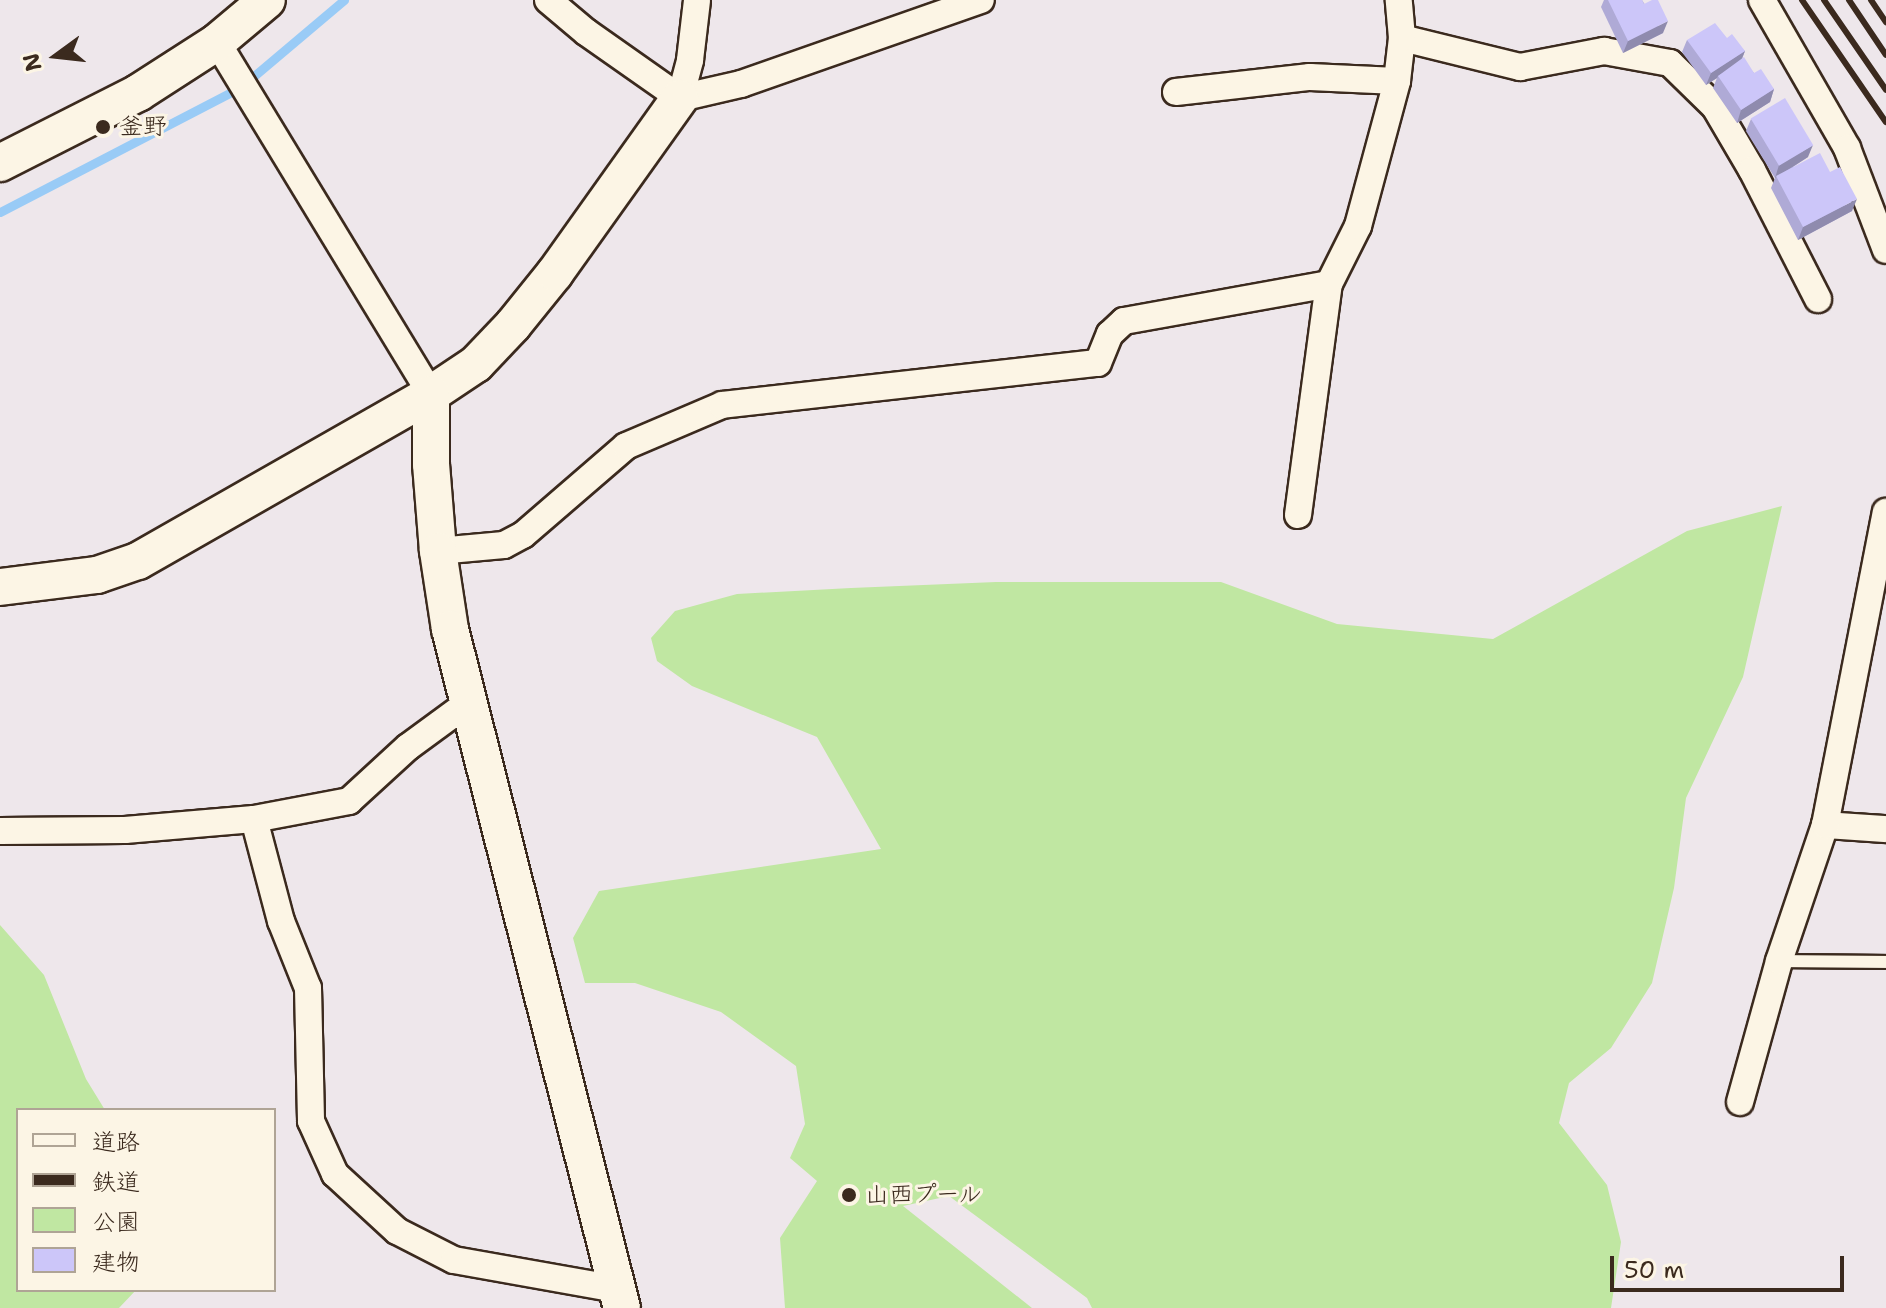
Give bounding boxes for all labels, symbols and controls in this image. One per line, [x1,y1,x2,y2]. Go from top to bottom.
north arrow [16,16,96,96]
text: N [16,50,49,75]
place label: 釜野 [119,113,167,141]
marker: 釜野 [94,118,112,136]
legend [16,1108,276,1292]
text: 道路 [92,1126,140,1158]
text: 鉄道 [92,1166,140,1198]
place label: 山西プール [865,1181,984,1209]
marker: 山西プール [840,1186,858,1204]
text: 公園 [92,1206,140,1238]
scale bar [1614,1240,1848,1290]
text: 建物 [92,1246,140,1278]
text: 50 m [1624,1254,1684,1286]

